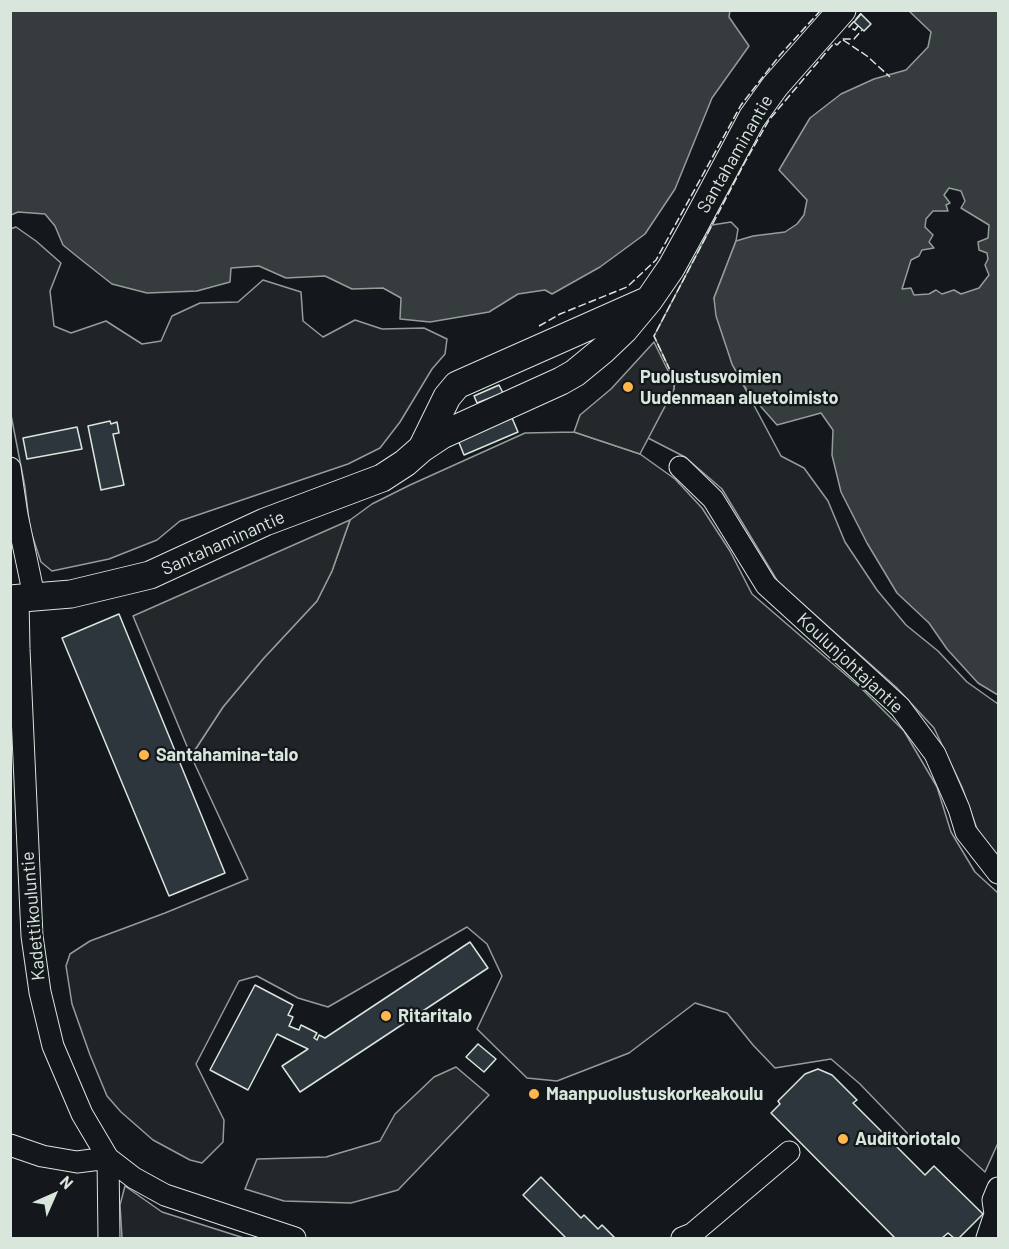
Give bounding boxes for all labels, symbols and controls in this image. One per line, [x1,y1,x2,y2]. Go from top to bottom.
street label: Santahaminantie [692,91,778,217]
place label: Puolustusvoimien Uudenmaan aluetoimisto [640,366,839,409]
marker: Puolustusvoimien Uudenmaan aluetoimisto [621,380,635,394]
street label: Santahaminantie [158,506,288,580]
street label: Koulunjohtajantie [792,608,908,718]
place label: Santahamina-talo [156,744,298,766]
marker: Santahamina-talo [137,748,151,762]
street label: Kadettikouluntie [17,851,49,981]
place label: Ritaritalo [398,1005,472,1027]
marker: Ritaritalo [379,1009,393,1023]
place label: Maanpuolustuskorkeakoulu [546,1083,763,1105]
marker: Maanpuolustuskorkeakoulu [527,1087,541,1101]
place label: Auditoriotalo [855,1128,960,1150]
marker: Auditoriotalo [836,1132,850,1146]
north arrow [24,1165,84,1225]
text: N [57,1171,78,1192]

